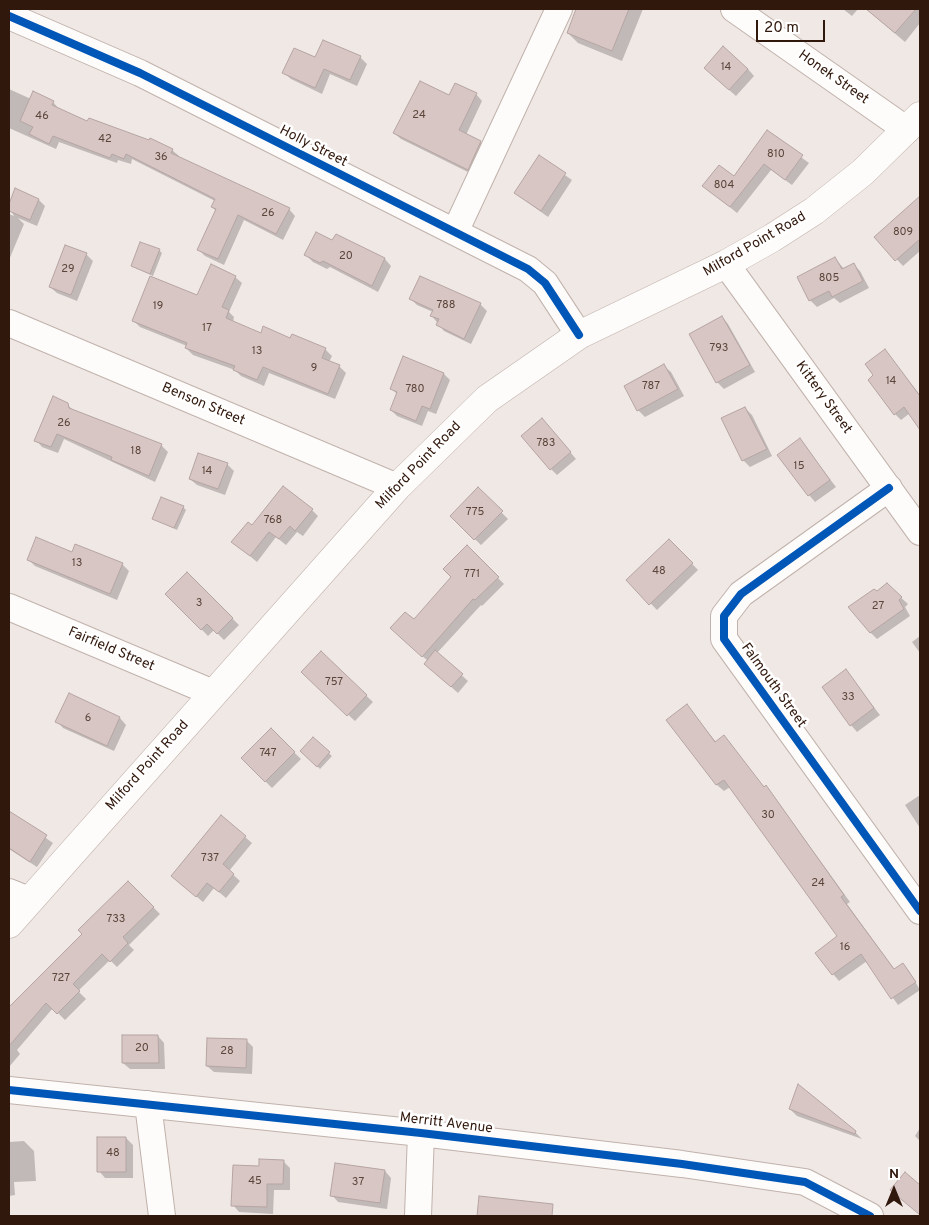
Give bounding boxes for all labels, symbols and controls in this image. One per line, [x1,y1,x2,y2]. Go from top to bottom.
scale bar [759,10,828,42]
text: 20 m [764,19,799,38]
street label: Honek Street [794,47,872,109]
house number: 14 [721,61,731,75]
house number: 24 [412,109,426,123]
house number: 46 [35,110,49,124]
street label: Holly Street [276,123,350,171]
house number: 42 [98,133,112,147]
house number: 810 [767,148,785,162]
house number: 36 [154,151,168,165]
house number: 804 [714,179,734,193]
house number: 26 [261,207,275,221]
street label: Milford Point Road [701,209,809,281]
house number: 809 [893,226,913,240]
house number: 20 [339,250,353,264]
house number: 29 [61,263,75,277]
house number: 805 [819,272,839,286]
house number: 788 [437,299,455,313]
house number: 19 [153,300,163,314]
house number: 17 [202,322,212,336]
house number: 793 [710,342,728,356]
house number: 13 [252,345,262,359]
street label: Kittery Street [791,358,855,438]
house number: 9 [311,362,317,376]
house number: 14 [886,375,896,389]
street label: Benson Street [159,380,247,430]
house number: 787 [642,380,660,394]
house number: 780 [405,383,425,397]
house number: 26 [57,417,71,431]
street label: Milford Point Road [373,419,465,513]
house number: 783 [537,437,555,451]
house number: 18 [131,445,141,459]
house number: 15 [794,460,804,474]
house number: 14 [202,465,212,479]
house number: 775 [466,506,484,520]
house number: 768 [264,514,282,528]
house number: 13 [72,557,82,571]
house number: 48 [652,565,666,579]
house number: 771 [464,568,480,582]
house number: 3 [196,597,202,611]
house number: 27 [872,600,884,614]
street label: Fairfield Street [65,624,157,676]
street label: Falmouth Street [737,641,809,731]
house number: 757 [325,676,343,690]
house number: 33 [841,691,855,705]
house number: 6 [85,712,91,726]
street label: Milford Point Road [103,717,193,815]
house number: 747 [259,747,277,761]
house number: 30 [761,809,775,823]
house number: 737 [201,852,219,866]
house number: 24 [811,877,825,891]
house number: 733 [107,913,125,927]
house number: 16 [840,941,850,955]
house number: 727 [52,972,70,986]
house number: 20 [135,1042,149,1056]
house number: 28 [220,1045,234,1059]
street label: Merritt Avenue [398,1110,494,1138]
house number: 48 [106,1147,120,1161]
north arrow [869,1165,919,1215]
text: N [889,1166,899,1183]
house number: 45 [248,1175,262,1189]
house number: 37 [352,1176,364,1190]

